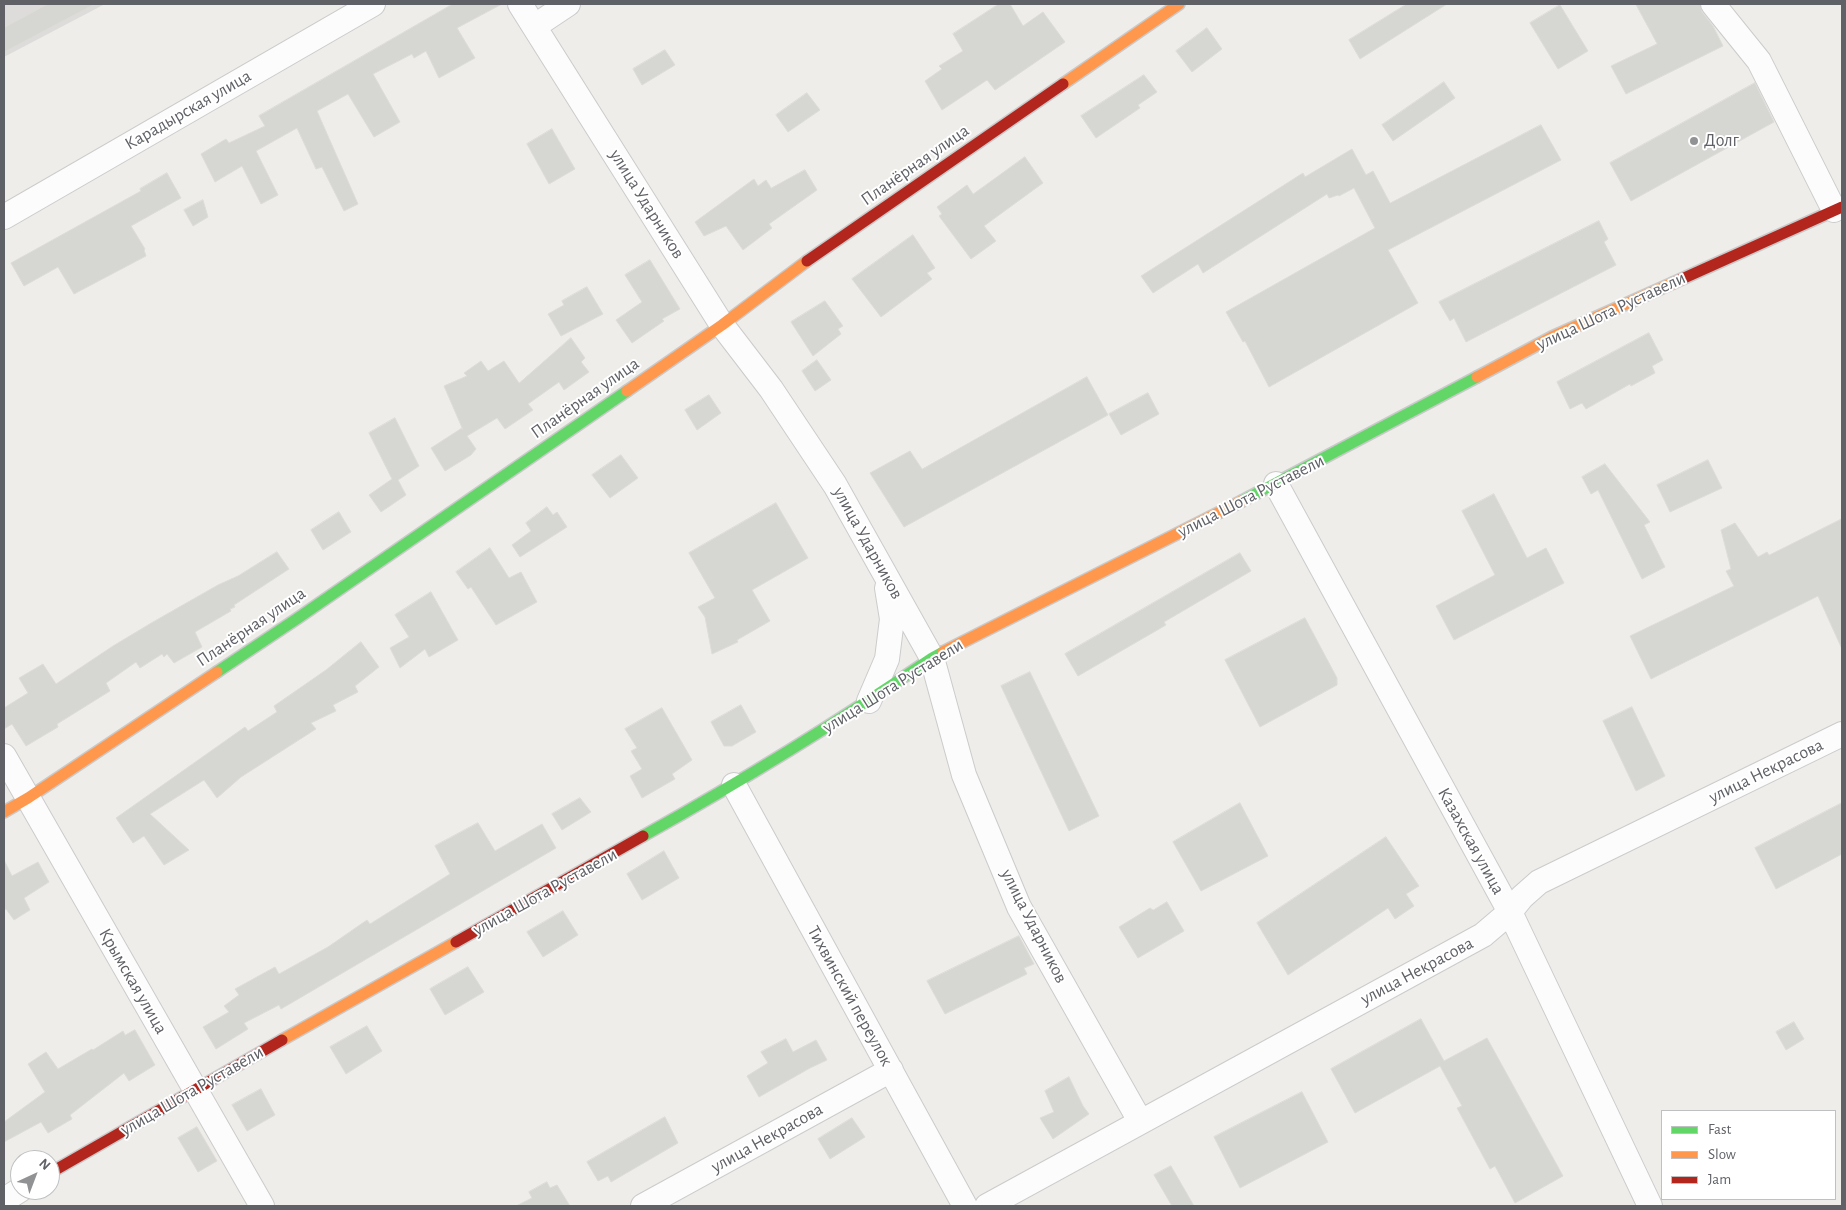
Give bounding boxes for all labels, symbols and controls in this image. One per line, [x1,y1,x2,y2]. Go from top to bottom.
street label: Карадырская улица [121,65,255,155]
street label: Планёрная улица [857,120,973,210]
place label: Долг [1704,130,1739,152]
marker: Долг [1688,135,1700,147]
street label: улица Ударников [605,145,689,263]
street label: улица Шота Руставели [1533,267,1689,355]
street label: Планёрная улица [527,353,643,443]
street label: улица Шота Руставели [1174,450,1328,542]
street label: улица Ударников [828,483,908,603]
street label: Планёрная улица [192,583,310,671]
street label: улица Шота Руставели [819,634,967,738]
street label: улица Некрасова [1705,734,1827,808]
street label: Казахская улица [1433,784,1509,898]
street label: улица Шота Руставели [469,843,621,941]
street label: улица Ударников [996,865,1072,987]
street label: Тихвинский переулок [803,922,897,1070]
street label: Крымская улица [94,924,172,1038]
street label: улица Некрасова [1357,932,1477,1010]
street label: улица Шота Руставели [117,1041,267,1141]
street label: улица Некрасова [707,1098,827,1178]
legend [1661,1110,1836,1200]
text: Fast [1708,1122,1731,1137]
text: Slow [1708,1147,1736,1162]
north arrow [10,1150,60,1200]
text: N [36,1156,53,1173]
text: Jam [1708,1172,1731,1187]

